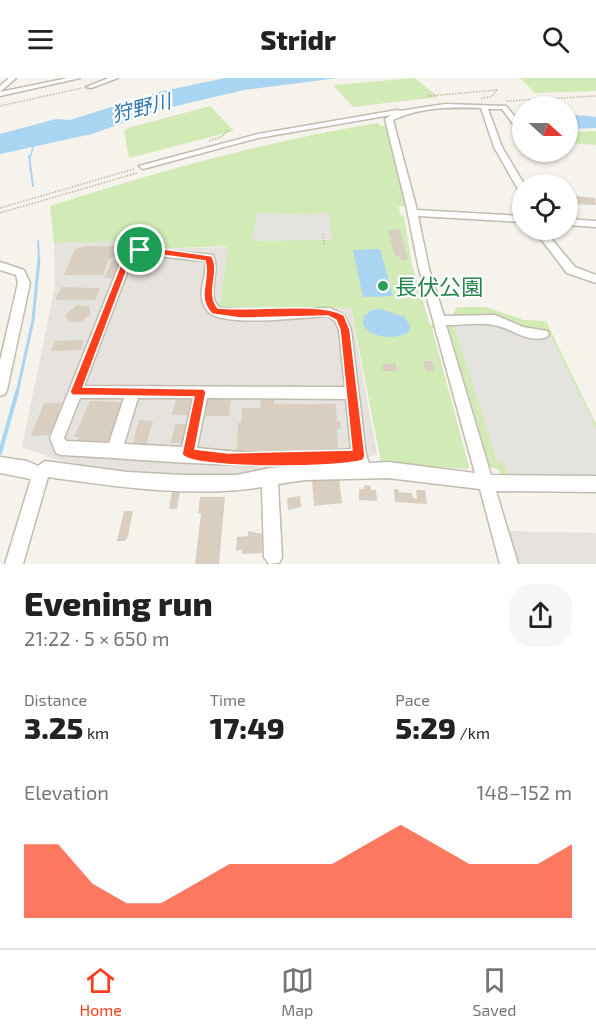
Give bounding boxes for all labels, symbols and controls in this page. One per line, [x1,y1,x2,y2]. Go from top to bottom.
icon: menu [24,23,57,56]
text: Stridr [260,23,336,55]
icon: search [539,23,572,56]
water label: 狩野川 [109,88,175,126]
north arrow [512,96,578,162]
map controls [512,96,578,240]
button: locate [512,174,578,240]
pin [114,224,165,275]
icon: arrive [123,233,156,266]
place label: 長伏公園 [395,273,483,299]
marker: 長伏公園 [376,279,390,293]
text: Evening run [24,583,213,623]
button: share [509,584,572,647]
text: 21:22 · 5 × 650 m [24,626,170,650]
text: Distance [24,690,87,709]
text: Time [210,690,246,709]
text: Pace [395,690,430,709]
text: 3.25 [24,709,83,745]
text: 17:49 [210,709,285,745]
text: 5:29 [395,709,456,745]
text: km [83,723,109,742]
text: /km [456,723,490,742]
text: Elevation [24,780,109,804]
text: 148–152 m [477,780,572,804]
tab: Home [79,964,122,1019]
tab: Map [281,964,314,1019]
tab: Saved [473,964,517,1019]

